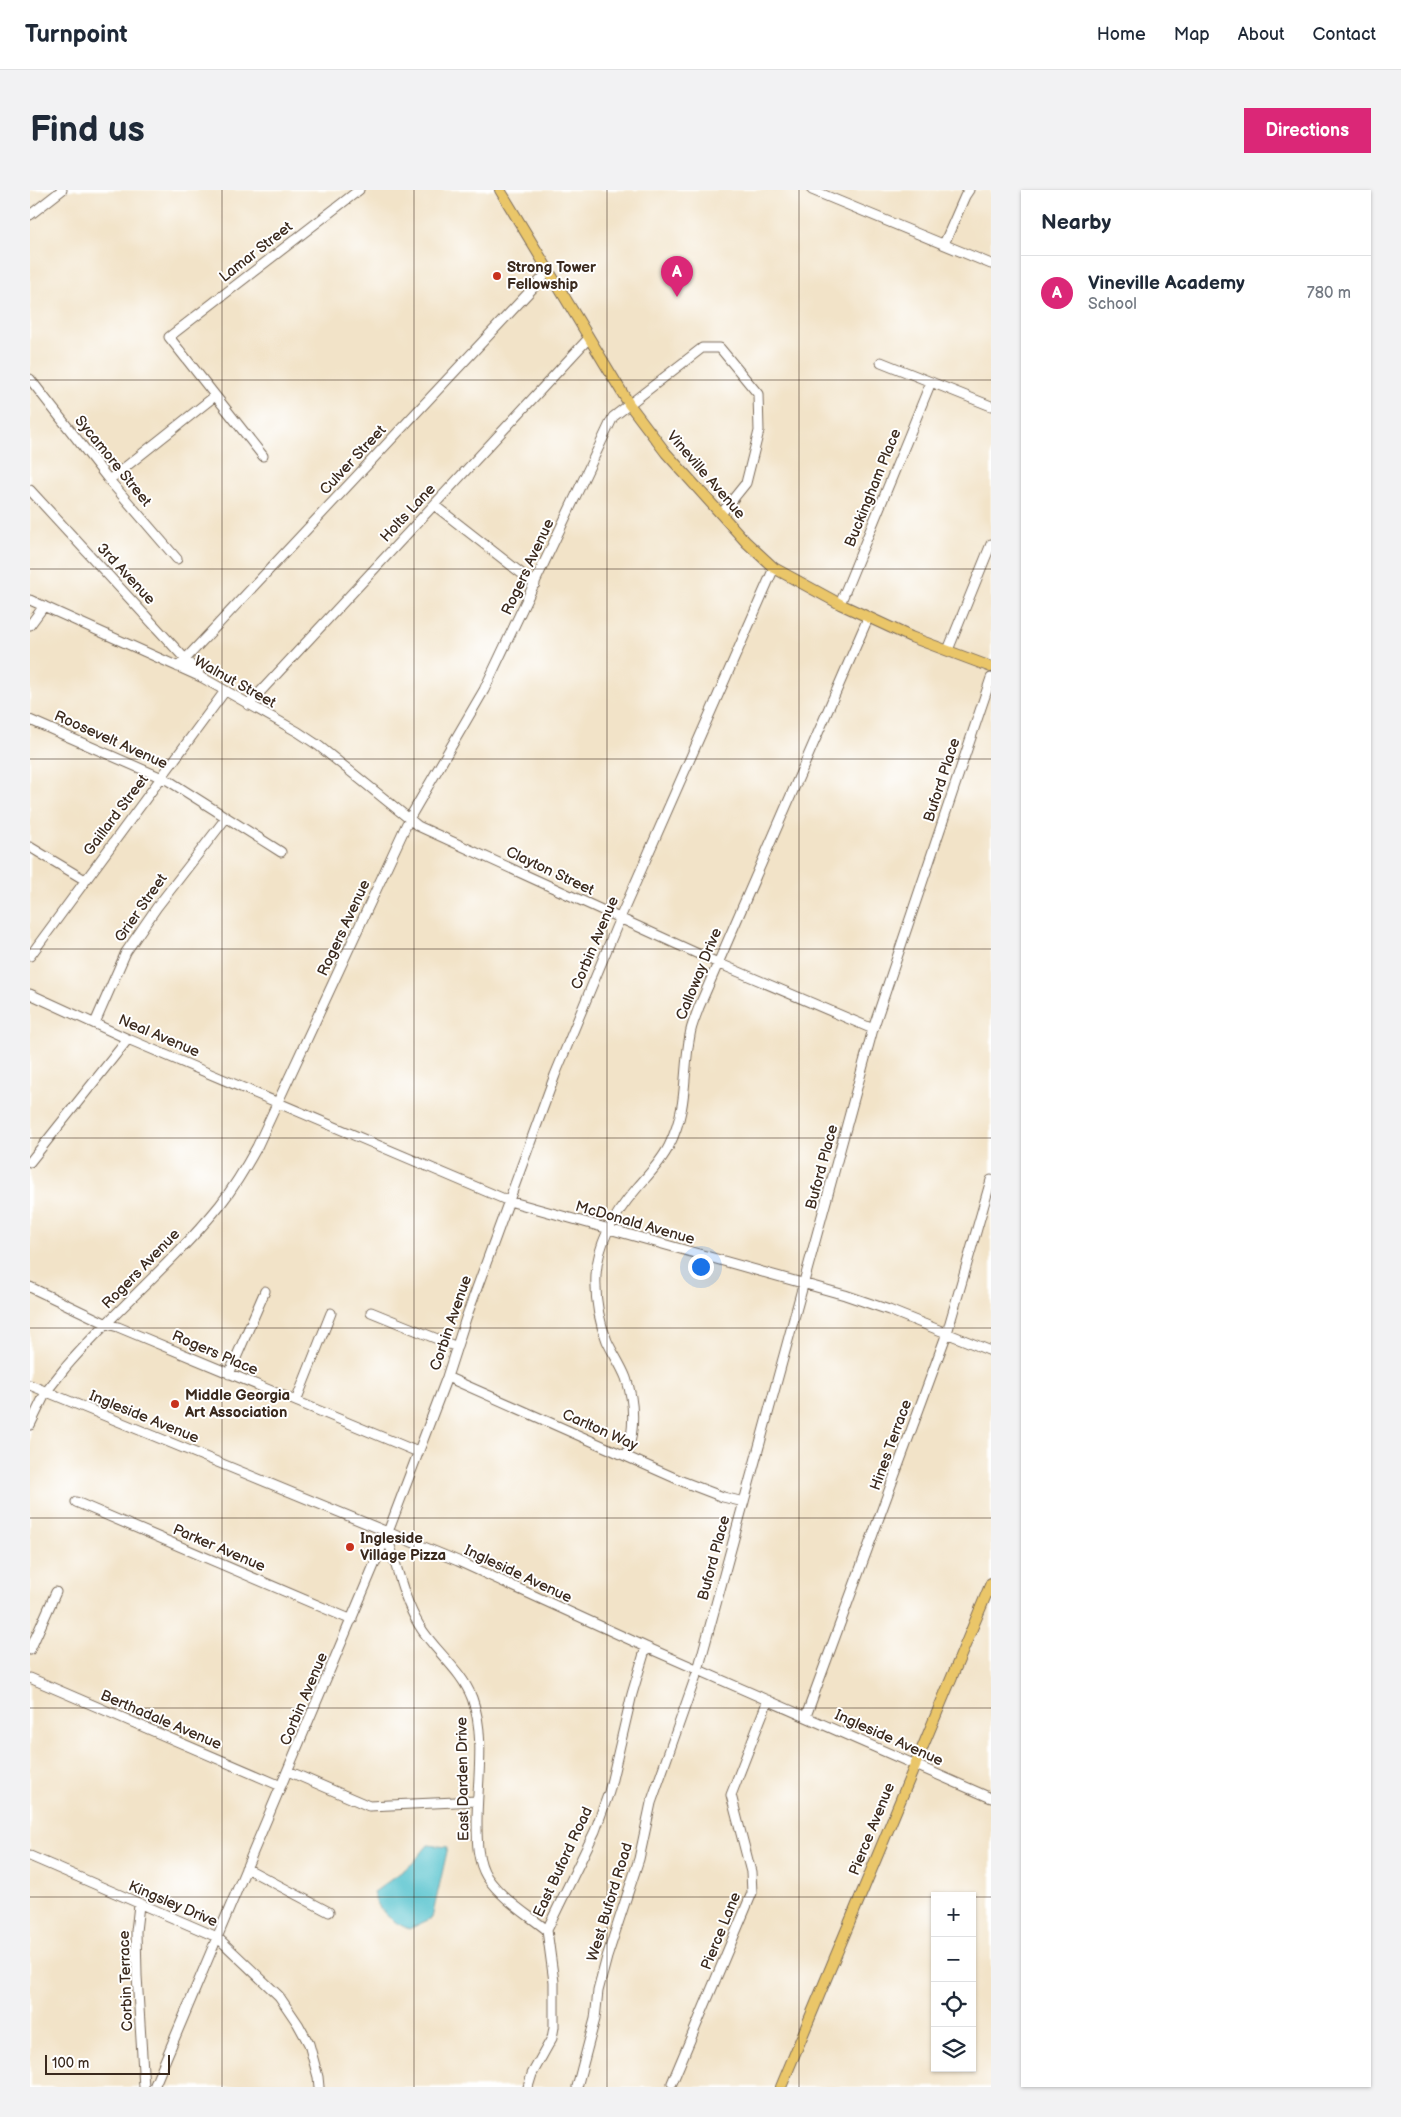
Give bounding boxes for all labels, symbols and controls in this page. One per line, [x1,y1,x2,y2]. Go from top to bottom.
text: Turnpoint [25,20,128,49]
text: Home [1097,24,1146,45]
text: Map [1174,24,1210,45]
text: About [1238,24,1285,45]
text: Contact [1313,24,1376,45]
button: Directions [1244,108,1371,153]
text: Find us [30,109,145,152]
text: Nearby [1041,210,1111,235]
street label: Lamar Street [216,217,297,287]
pin: A [661,256,693,297]
place label: Strong Tower Fellowship [507,258,597,294]
marker: Strong Tower Fellowship [491,270,503,282]
text: Vineville Academy [1088,272,1245,295]
text: A [1052,284,1062,303]
text: 780 m [1307,284,1351,303]
text: School [1088,295,1137,314]
street label: Sycamore Street [70,412,156,511]
street label: Culver Street [316,421,390,499]
street label: Buckingham Place [841,426,905,550]
street label: Vineville Avenue [663,427,750,523]
street label: Holts Lane [376,480,440,546]
street label: Rogers Avenue [497,516,559,618]
street label: 3rd Avenue [93,539,159,609]
street label: Walnut Street [191,652,280,713]
street label: Roosevelt Avenue [51,706,171,774]
street label: Buford Place [920,736,965,824]
street label: Gaillard Street [79,770,153,859]
street label: Clayton Street [503,842,598,900]
street label: Grier Street [110,870,172,946]
street label: Rogers Avenue [313,877,375,979]
street label: Corbin Avenue [567,893,623,992]
street label: Calloway Drive [672,925,726,1023]
street label: Neal Avenue [116,1010,203,1062]
street label: Buford Place [802,1122,842,1211]
street label: McDonald Avenue [573,1197,697,1249]
street label: Rogers Avenue [98,1225,184,1313]
your location [688,1254,714,1280]
street label: Corbin Avenue [426,1273,476,1373]
street label: Rogers Place [169,1326,261,1380]
street label: Ingleside Avenue [86,1386,202,1448]
place label: Middle Georgia Art Association [184,1386,290,1422]
street label: Hines Terrace [866,1397,916,1493]
marker: Middle Georgia Art Association [169,1398,181,1410]
street label: Carlton Way [559,1405,641,1455]
street label: Buford Place [694,1513,734,1602]
street label: Parker Avenue [170,1520,268,1576]
place label: Ingleside Village Pizza [360,1529,446,1565]
marker: Ingleside Village Pizza [344,1541,356,1553]
street label: Ingleside Avenue [461,1541,575,1607]
street label: Corbin Avenue [276,1649,332,1748]
street label: Berthadale Avenue [98,1686,225,1754]
street label: Ingleside Avenue [832,1706,946,1770]
street label: East Darden Drive [452,1717,474,1841]
street label: Pierce Avenue [845,1780,899,1878]
street label: East Buford Road [529,1804,597,1920]
street label: West Buford Road [583,1840,637,1964]
street label: Kingsley Drive [126,1877,220,1931]
street label: Pierce Lane [697,1889,745,1973]
map controls [931,1892,976,2072]
button: + [931,1892,976,1937]
street label: Corbin Terrace [115,1930,137,2032]
button: − [931,1937,976,1982]
button: locate [931,1982,976,2027]
button: layers [931,2027,976,2072]
scale bar [45,2052,170,2075]
text: 100 m [52,2055,89,2072]

